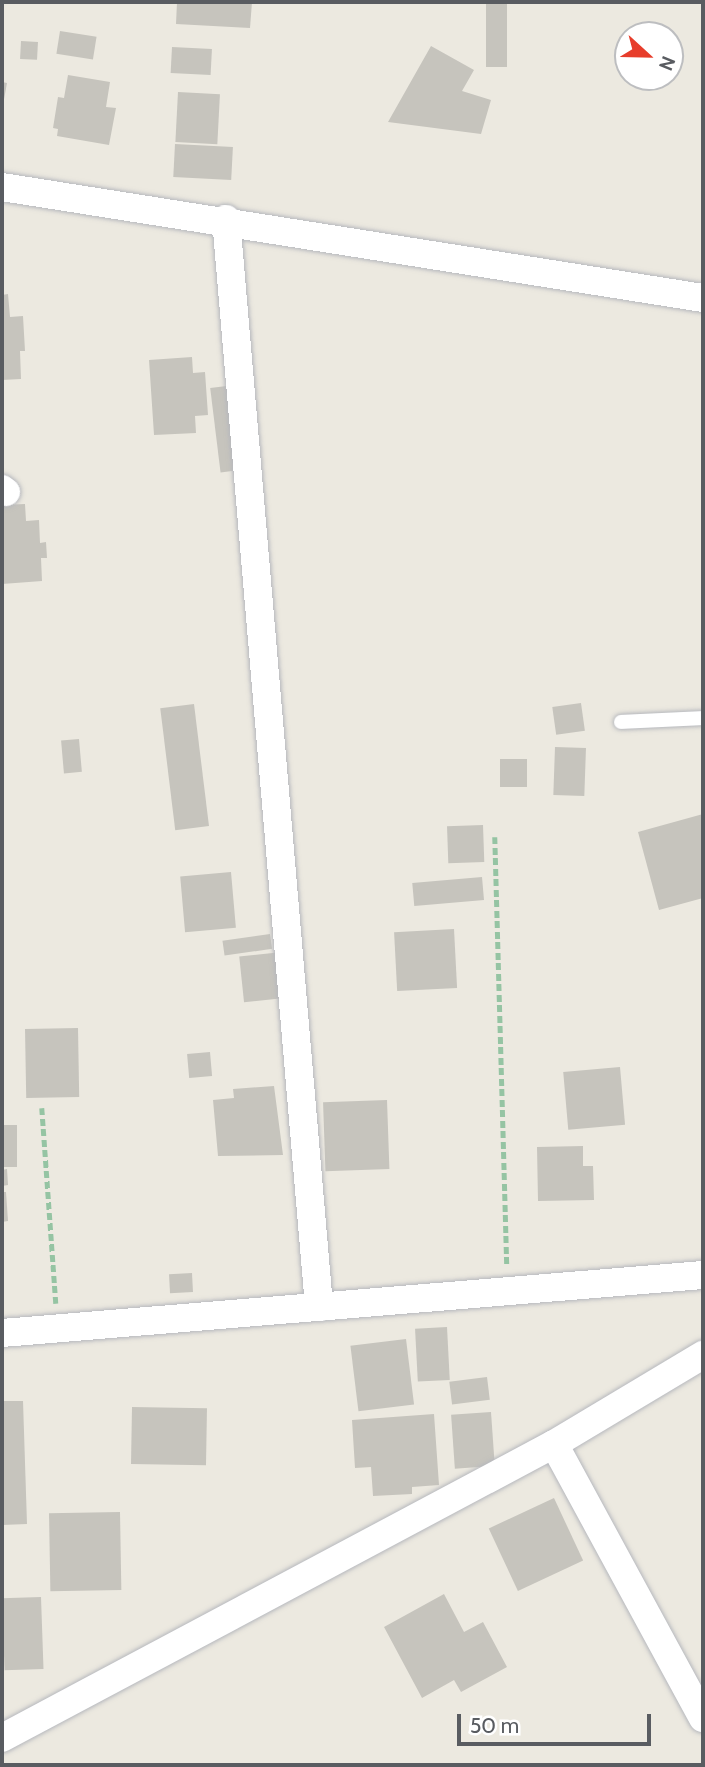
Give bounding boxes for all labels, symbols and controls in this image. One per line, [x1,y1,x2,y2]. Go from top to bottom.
north arrow [614,21,684,91]
text: N [654,53,680,74]
scale bar [460,1700,654,1744]
text: 50 m [470,1713,519,1738]

